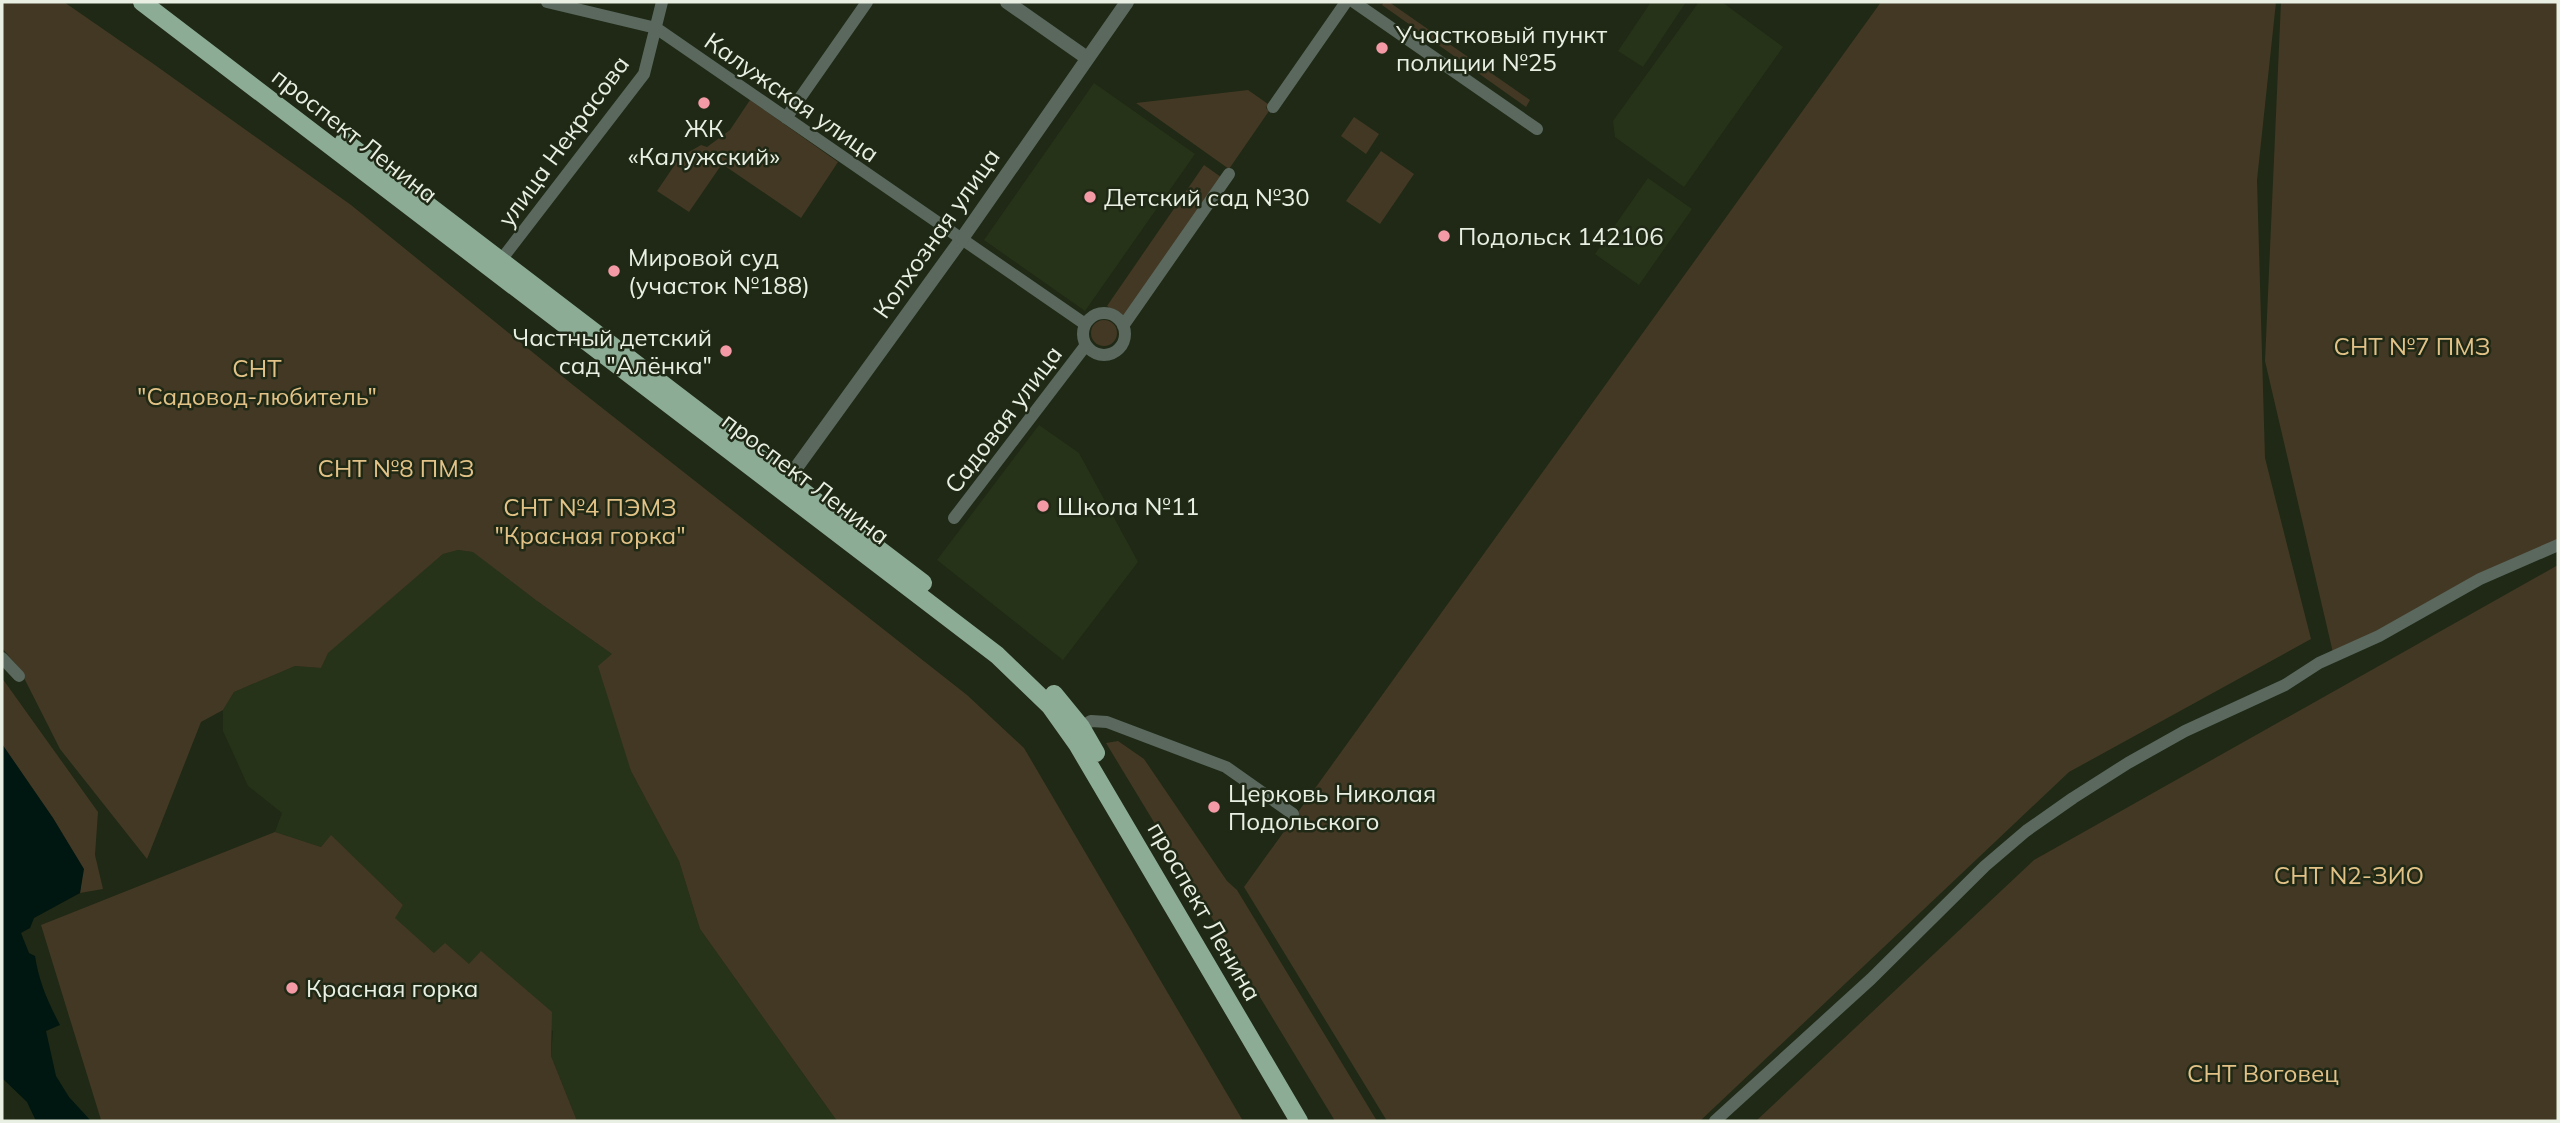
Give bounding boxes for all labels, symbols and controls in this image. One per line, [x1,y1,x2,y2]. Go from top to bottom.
place label: Участковый пункт полиции №25 [1395,19,1607,77]
street label: Калужская улица [699,26,885,168]
marker: Участковый пункт полиции №25 [1374,40,1390,56]
street label: улица Некрасова [491,50,635,232]
street label: проспект Ленина [266,61,444,209]
marker: ЖК «Калужский» [696,95,712,111]
place label: ЖК «Калужский» [628,113,780,171]
street label: Колхозная улица [866,142,1006,324]
place label: Детский сад №30 [1104,182,1310,212]
marker: Детский сад №30 [1082,189,1098,205]
place label: Подольск 142106 [1458,221,1664,251]
marker: Подольск 142106 [1436,228,1452,244]
place label: Мировой суд (участок №188) [628,242,810,300]
marker: Мировой суд (участок №188) [606,263,622,279]
place label: Частный детский сад "Алёнка" [513,322,712,380]
park label: СНТ №7 ПМЗ [2334,331,2490,361]
street label: Садовая улица [938,339,1068,499]
marker: Частный детский сад "Алёнка" [718,343,734,359]
park label: СНТ "Садовод-любитель" [137,353,377,411]
street label: проспект Ленина [716,405,896,551]
park label: СНТ №8 ПМЗ [318,453,474,483]
place label: Школа №11 [1057,491,1199,521]
park label: СНТ №4 ПЭМЗ "Красная горка" [494,492,686,550]
marker: Школа №11 [1035,498,1051,514]
place label: Церковь Николая Подольского [1228,778,1436,836]
marker: Церковь Николая Подольского [1206,799,1222,815]
street label: проспект Ленина [1142,816,1268,1006]
park label: СНТ N2-ЗИО [2274,860,2424,890]
place label: Красная горка [306,973,478,1003]
marker: Красная горка [284,980,300,996]
park label: СНТ Воговец [2187,1058,2339,1088]

